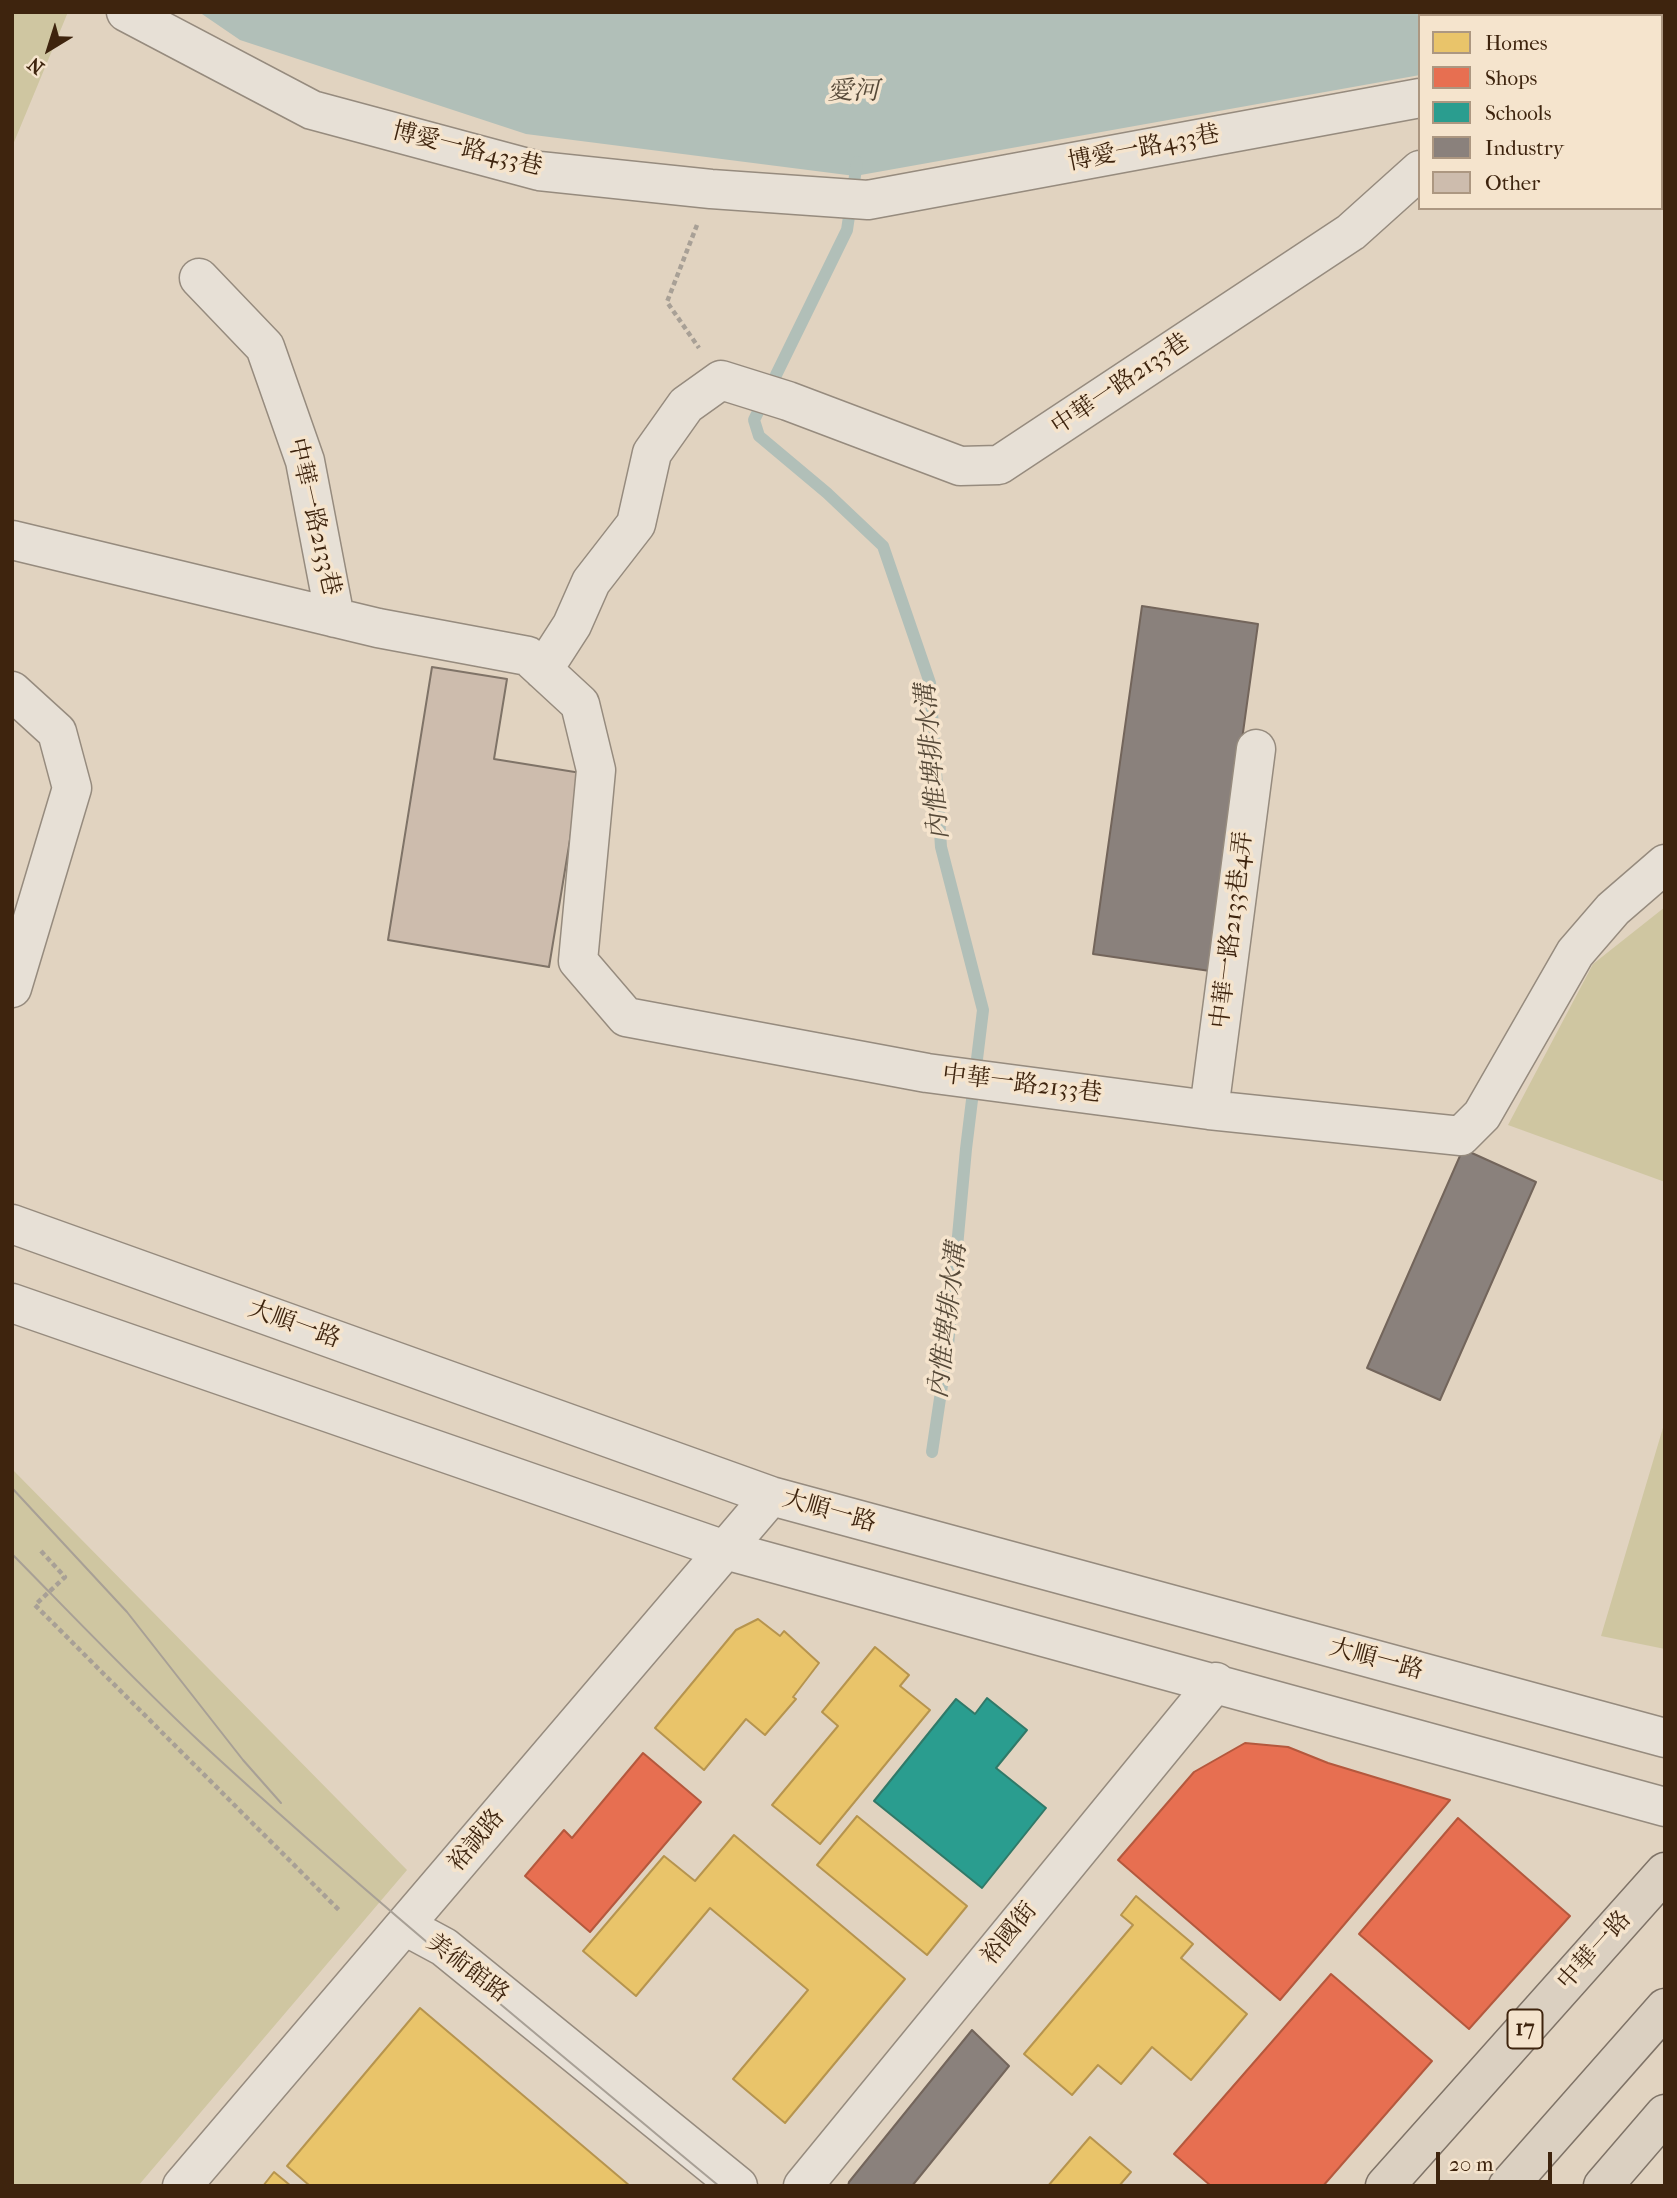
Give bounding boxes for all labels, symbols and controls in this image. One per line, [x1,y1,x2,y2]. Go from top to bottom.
north arrow [14,14,84,84]
legend [1418,14,1663,210]
text: Homes [1485,31,1547,55]
text: N [24,52,49,79]
text: Shops [1485,66,1537,90]
water label: 愛河 [827,77,879,109]
text: Schools [1485,101,1551,125]
street label: 博愛一路433巷 [389,117,545,183]
street label: 博愛一路433巷 [1066,120,1222,178]
text: Industry [1485,136,1564,160]
text: Other [1485,171,1540,195]
street label: 中華一路2133巷 [1046,328,1196,442]
street label: 中華一路2133巷 [281,436,345,598]
water label: 內惟埤排水溝 [912,683,956,841]
street label: 中華一路2133巷4弄 [1207,830,1259,1030]
street label: 中華一路2133巷 [941,1061,1103,1109]
water label: 內惟埤排水溝 [924,1242,974,1400]
street label: 大順一路 [244,1295,344,1355]
street label: 大順一路 [779,1485,879,1539]
street label: 大順一路 [1326,1634,1426,1686]
street label: 裕誠路 [443,1804,511,1878]
street label: 裕國街 [976,1897,1044,1971]
street label: 中華一路 [1552,1906,1638,1996]
street label: 美術館路 [420,1929,514,2009]
road number: 17 [1508,2010,1542,2048]
scale bar [1439,2138,1554,2182]
text: 20 m [1449,2152,1493,2176]

